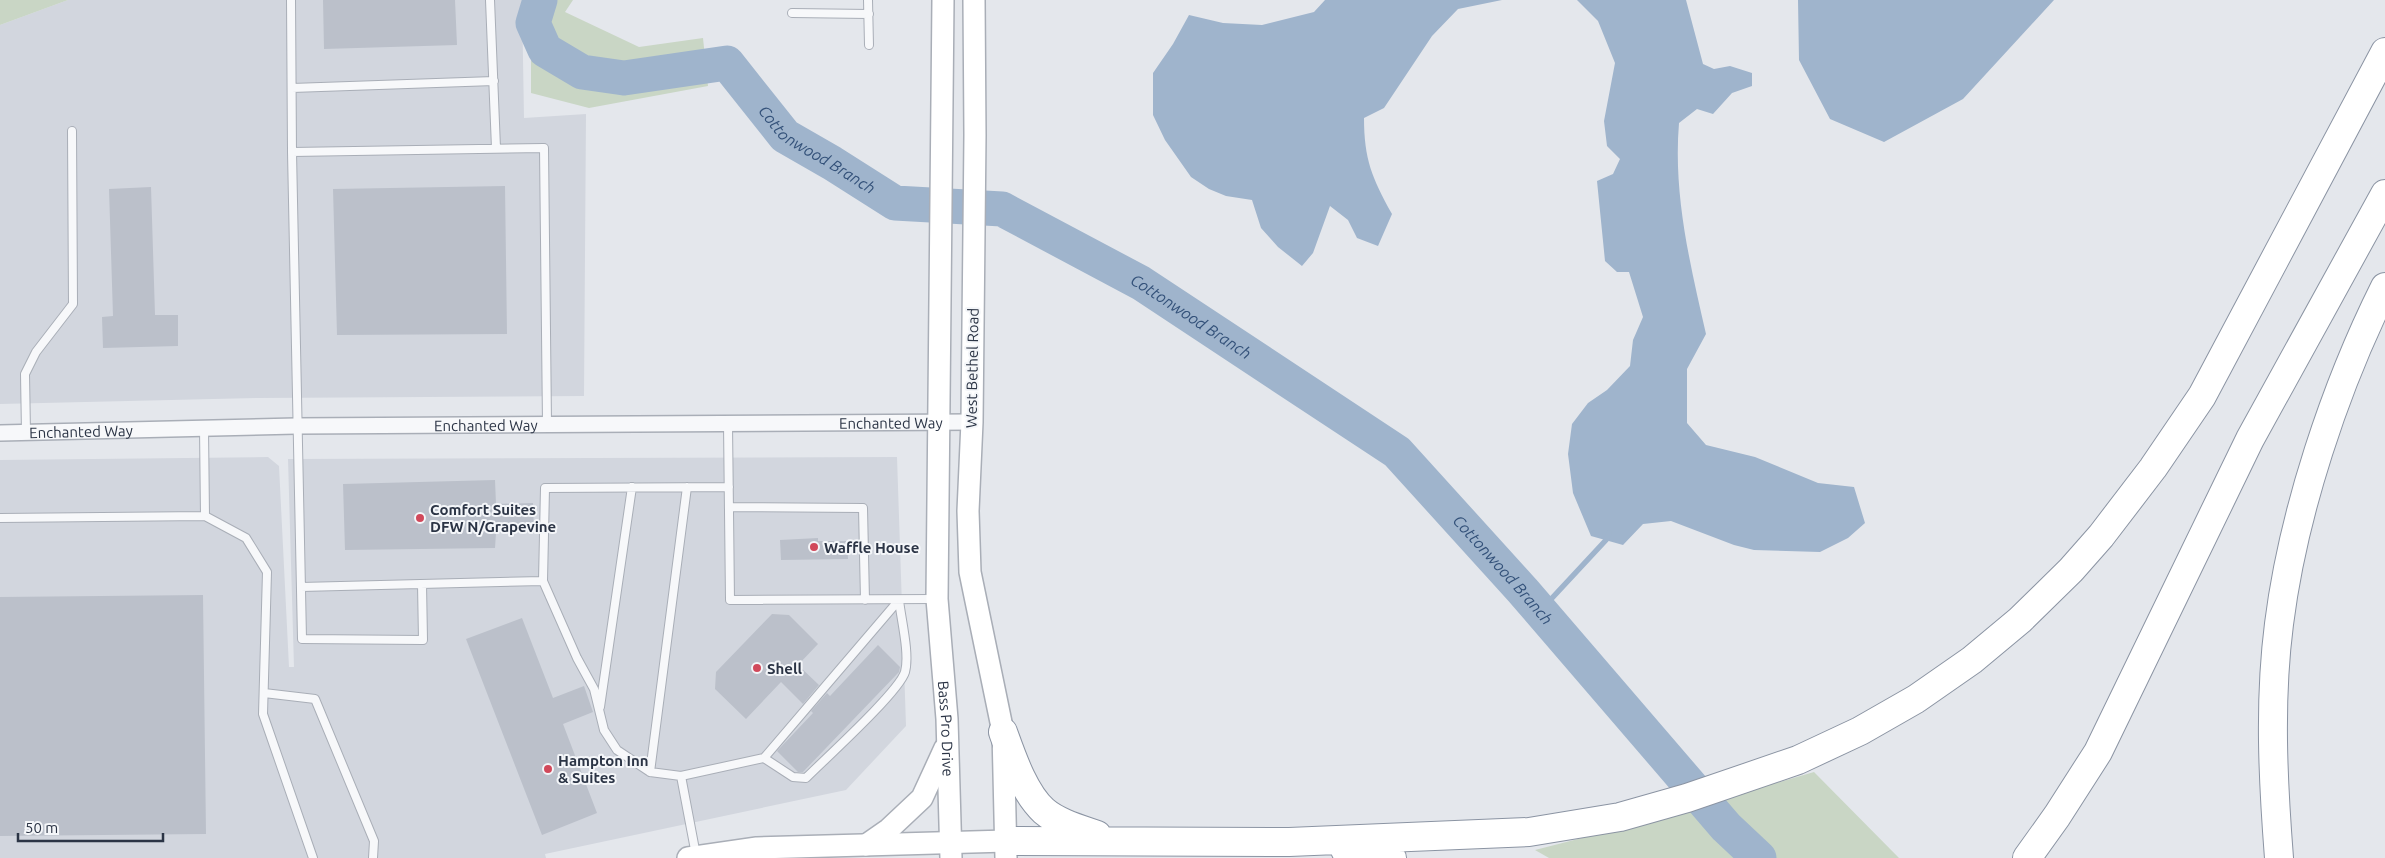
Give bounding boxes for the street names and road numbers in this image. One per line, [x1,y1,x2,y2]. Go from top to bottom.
street label: West Bethel Road [962,308,982,428]
street label: Enchanted Way [839,414,943,431]
street label: Enchanted Way [434,416,538,434]
street label: Enchanted Way [29,421,133,441]
street label: Bass Pro Drive [935,680,957,777]

